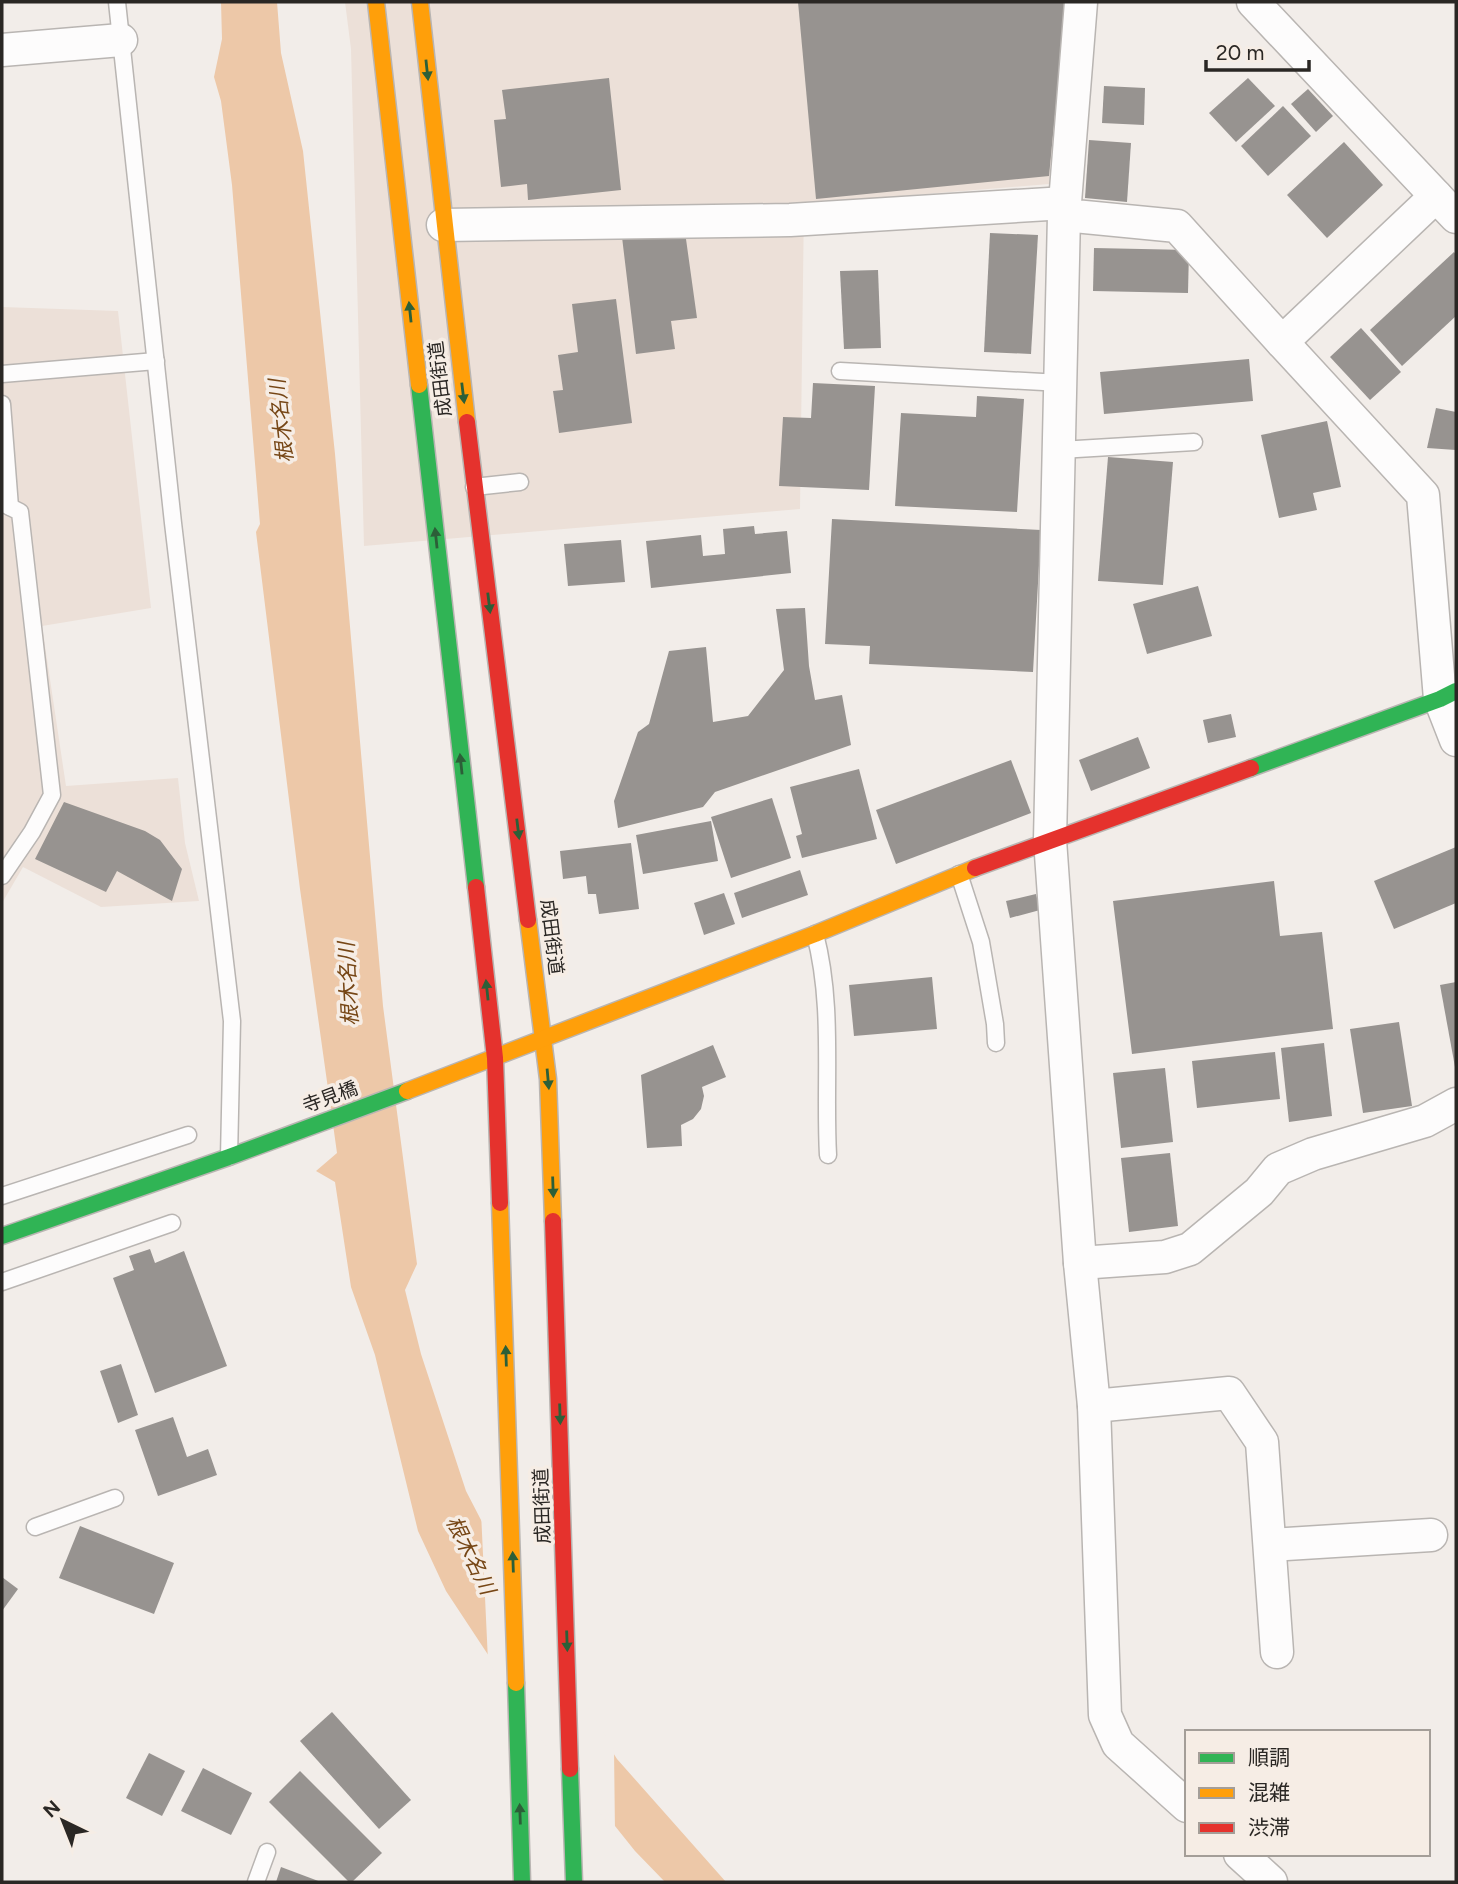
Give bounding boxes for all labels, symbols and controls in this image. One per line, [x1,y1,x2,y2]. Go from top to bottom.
scale bar [1206,28,1309,72]
text: 20 m [1216,40,1264,65]
one-way arrow [422,59,433,81]
one-way arrow [405,301,416,323]
street label: 成田街道 [424,340,456,418]
water label: 根木名川 [264,376,298,464]
one-way arrow [458,382,469,404]
one-way arrow [430,527,441,549]
one-way arrow [483,592,494,614]
one-way arrow [456,753,467,775]
one-way arrow [512,818,523,840]
street label: 成田街道 [536,898,568,976]
water label: 根木名川 [333,939,363,1027]
one-way arrow [481,979,492,1001]
one-way arrow [543,1068,554,1090]
street label: 寺見橋 [299,1076,361,1118]
one-way arrow [548,1176,559,1198]
one-way arrow [501,1345,512,1367]
one-way arrow [554,1403,566,1425]
street label: 成田街道 [529,1468,555,1544]
water label: 根木名川 [441,1512,502,1600]
one-way arrow [507,1551,519,1573]
one-way arrow [561,1631,572,1653]
legend [1185,1730,1430,1856]
text: 順調 [1248,1745,1290,1770]
text: 混雑 [1248,1780,1290,1805]
north arrow [28,1786,98,1856]
text: N [39,1796,65,1822]
one-way arrow [514,1803,526,1825]
text: 渋滞 [1248,1815,1290,1840]

